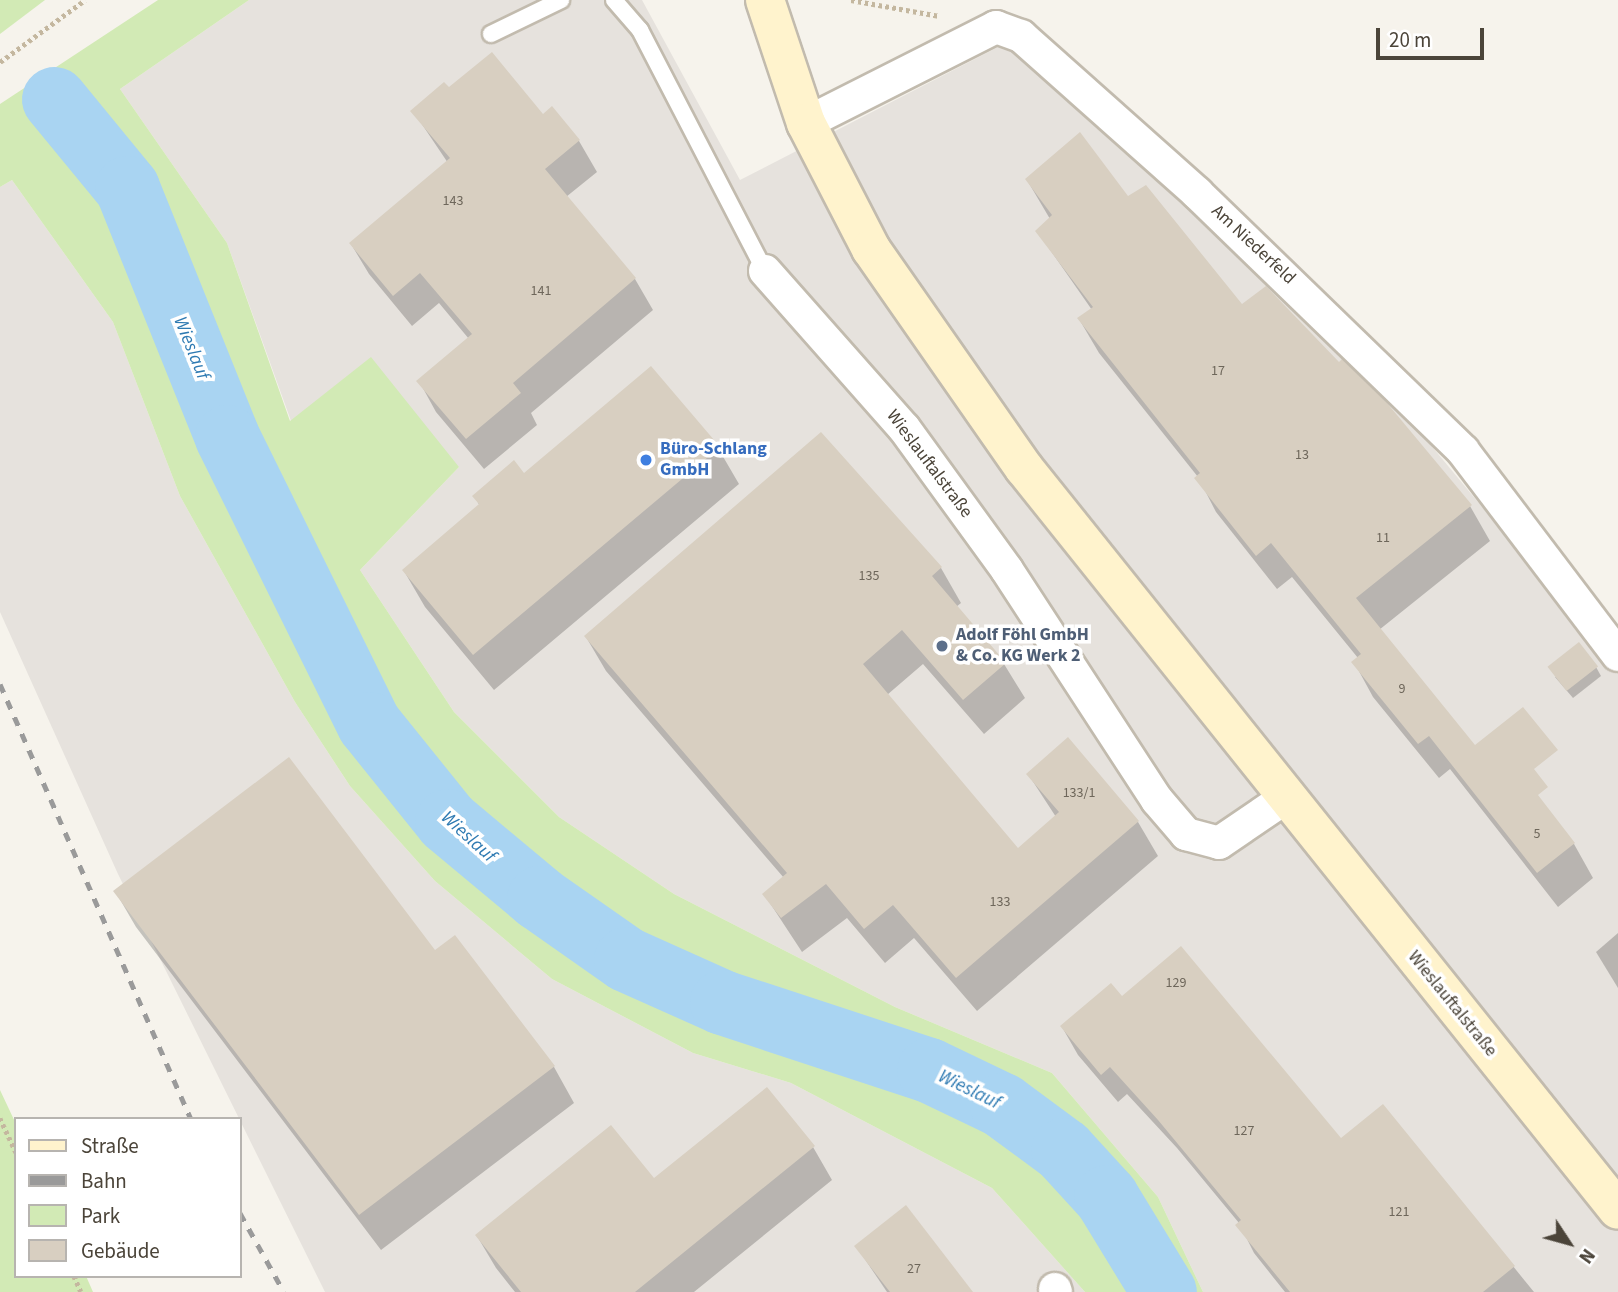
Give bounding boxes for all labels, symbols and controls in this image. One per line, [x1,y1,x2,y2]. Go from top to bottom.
scale bar [1380,14,1488,58]
text: 20 m [1389,25,1431,55]
house number: 143 [443,193,463,209]
street label: Am Niederfeld [1206,201,1300,289]
house number: 141 [531,283,551,299]
water label: Wieslauf [168,313,214,383]
house number: 17 [1211,363,1225,379]
street label: Wieslauftalstraße [881,406,977,522]
place label: Büro-Schlang GmbH [660,439,767,482]
house number: 13 [1295,447,1309,463]
marker: Büro-Schlang GmbH [638,452,654,468]
house number: 11 [1376,530,1390,546]
house number: 135 [859,568,879,584]
place label: Adolf Föhl GmbH & Co. KG Werk 2 [956,625,1089,668]
marker: Adolf Föhl GmbH & Co. KG Werk 2 [934,638,950,654]
house number: 9 [1399,681,1405,697]
house number: 133/1 [1063,785,1095,801]
water label: Wieslauf [436,807,500,867]
house number: 5 [1534,826,1540,842]
house number: 133 [990,894,1010,910]
street label: Wieslauftalstraße [1403,947,1501,1061]
house number: 129 [1166,975,1186,991]
water label: Wieslauf [934,1065,1004,1115]
legend [14,1117,242,1278]
house number: 127 [1234,1123,1254,1139]
text: Straße [81,1131,139,1161]
text: Bahn [81,1166,127,1196]
text: Park [81,1201,120,1231]
house number: 121 [1389,1204,1409,1220]
north arrow [1534,1208,1604,1278]
text: Gebäude [81,1236,160,1266]
text: N [1572,1243,1601,1269]
house number: 27 [907,1261,921,1277]

